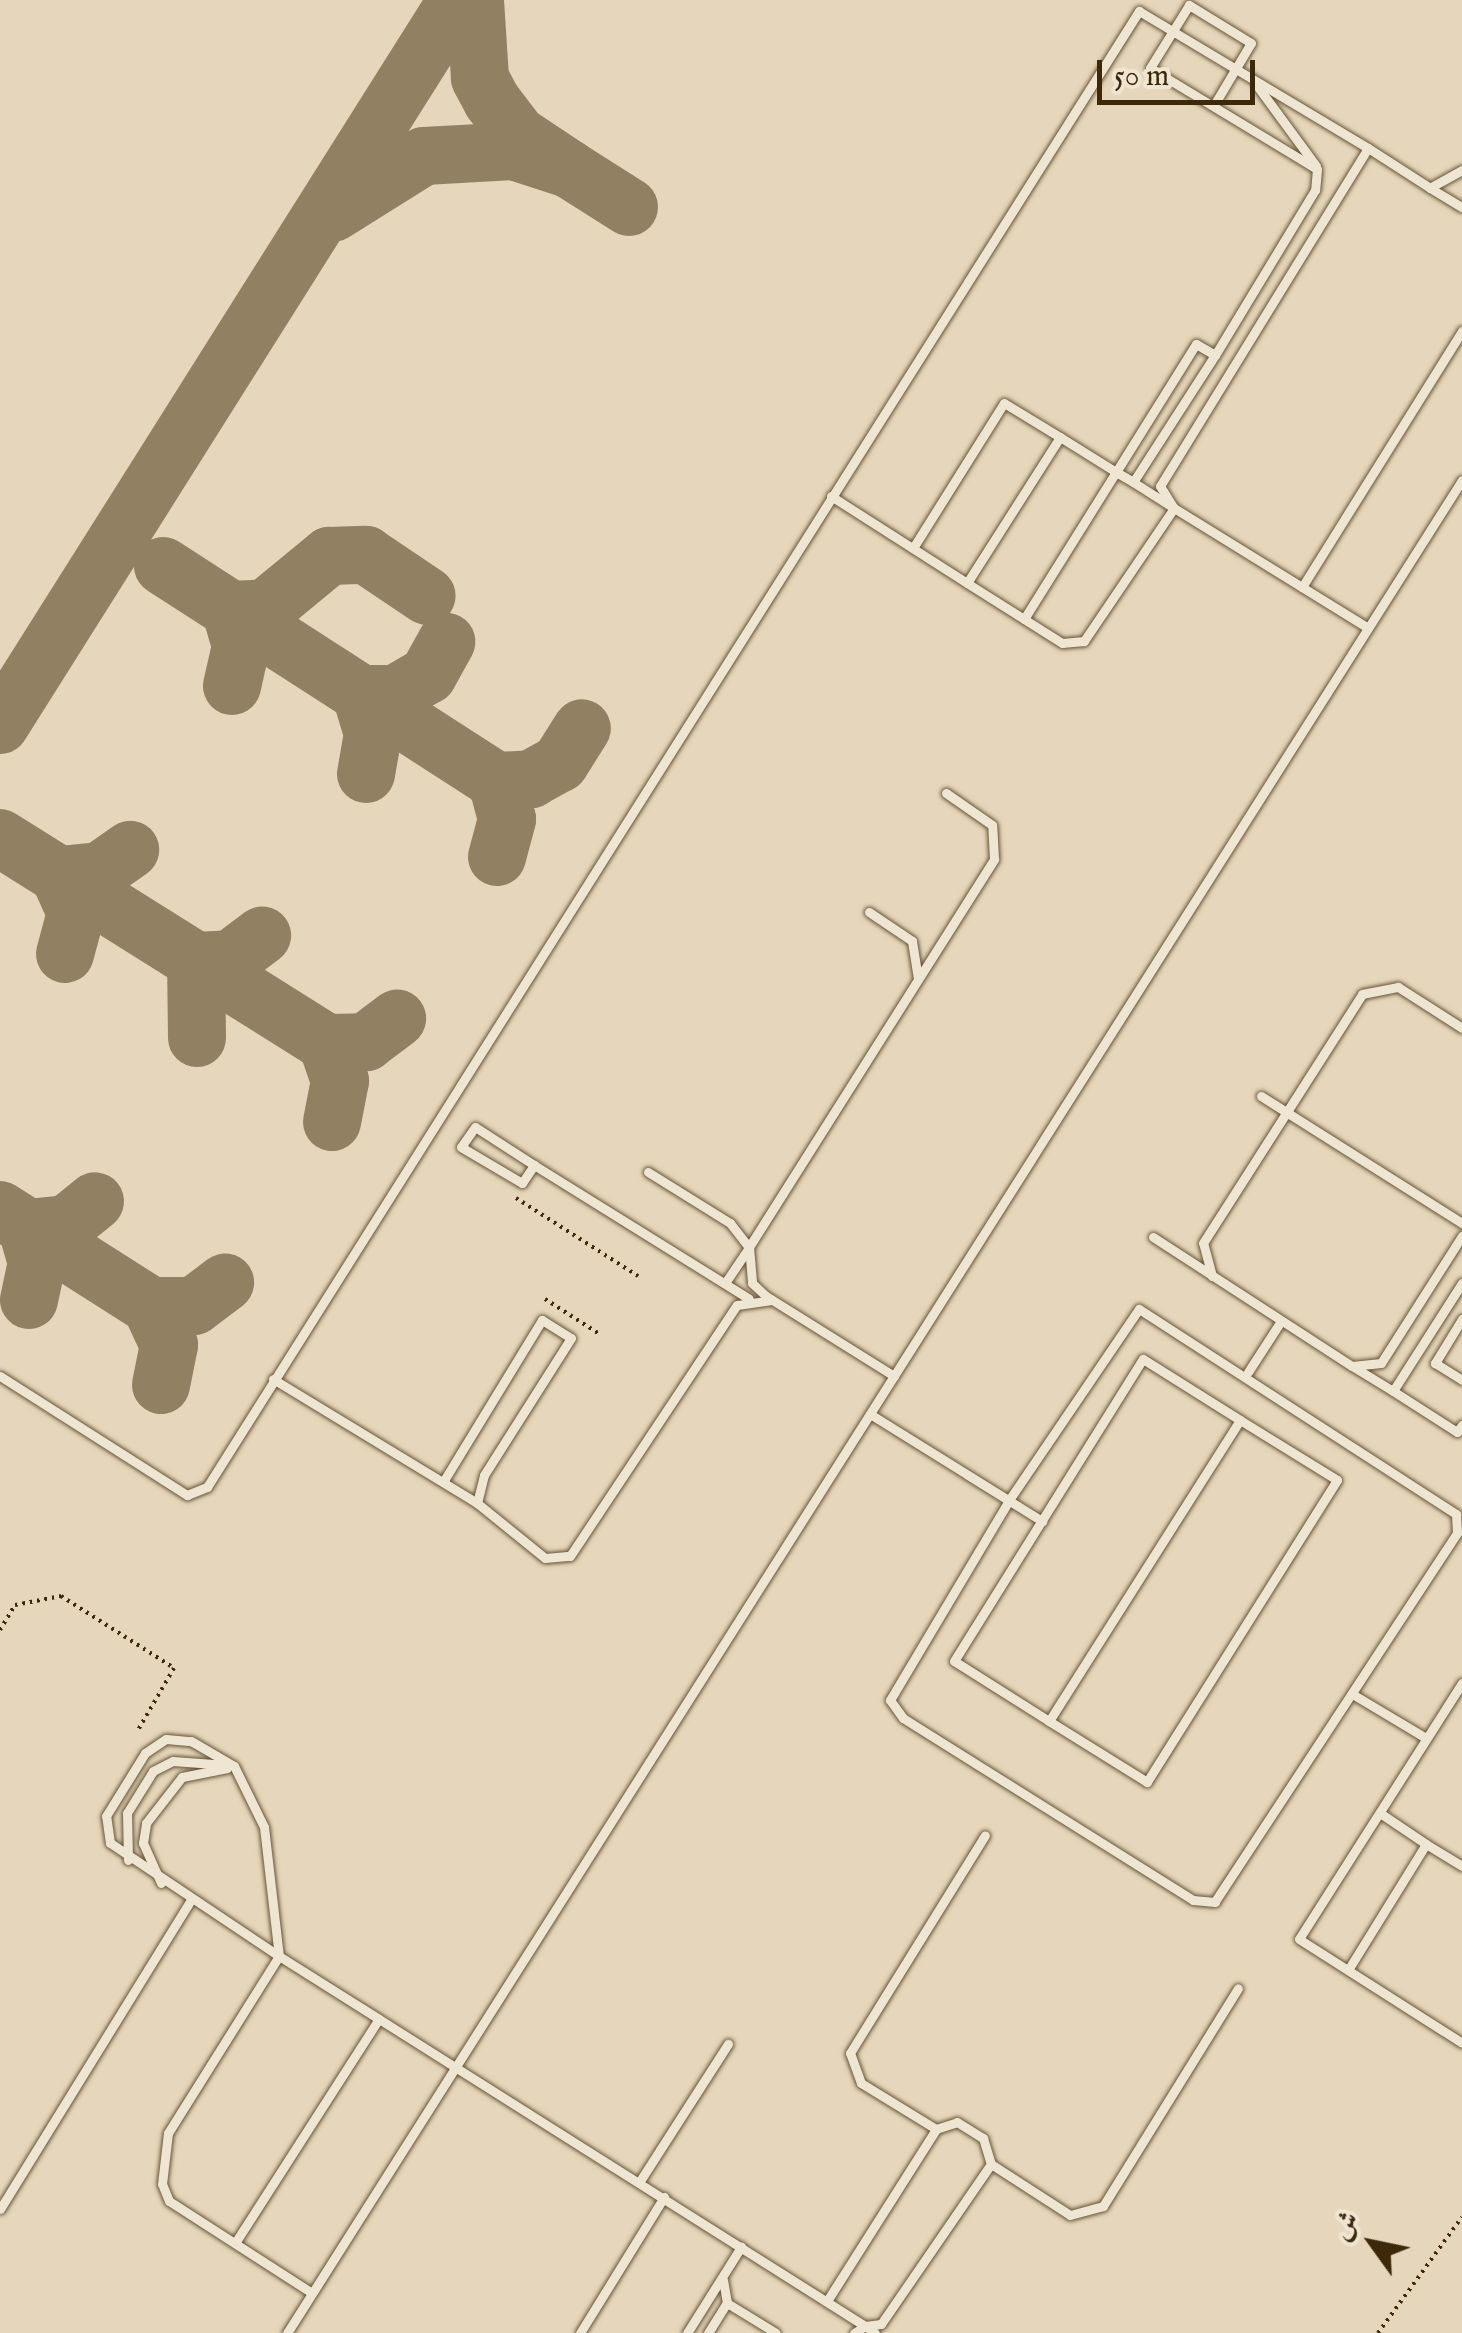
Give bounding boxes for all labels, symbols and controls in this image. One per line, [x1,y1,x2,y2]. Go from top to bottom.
scale bar [1102,40,1260,102]
text: 50 m [1114,58,1169,96]
north arrow [1322,2193,1422,2293]
text: ش [1324,2205,1369,2248]

